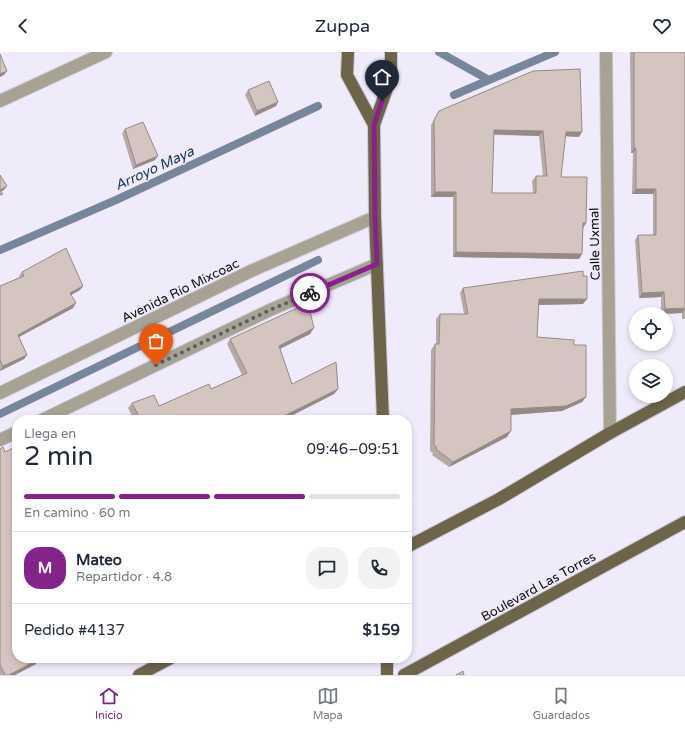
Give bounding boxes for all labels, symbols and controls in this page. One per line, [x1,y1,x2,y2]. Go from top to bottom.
icon: back [12,15,34,37]
text: Zuppa [315,15,370,37]
icon: heart [651,15,673,37]
pin [365,60,399,101]
icon: home [371,66,393,88]
water label: Arroyo Maya [112,142,198,194]
street label: Calle Uxmal [586,207,604,281]
street label: Avenida Río Mixcoac [119,255,242,326]
courier [290,273,330,313]
icon: bike [299,282,321,304]
map controls [629,307,673,403]
button: locate [629,307,673,351]
pin [139,324,173,365]
icon: bag [145,330,167,352]
button: layers [629,359,673,403]
text: Llega en [24,426,76,442]
text: 09:46–09:51 [307,440,400,458]
text: 2 min [24,441,93,472]
text: En camino · 60 m [24,505,131,521]
button: chat [306,547,348,589]
button: phone [358,547,400,589]
street label: Boulevard Las Torres [478,549,599,625]
text: Mateo [76,551,122,569]
text: M [38,559,52,577]
text: Repartidor · 4.8 [76,569,172,585]
text: Pedido #4137 [24,621,125,639]
text: $159 [362,621,400,639]
tab: Inicio [95,685,123,722]
tab: Mapa [313,685,343,722]
tab: Guardados [533,685,590,722]

